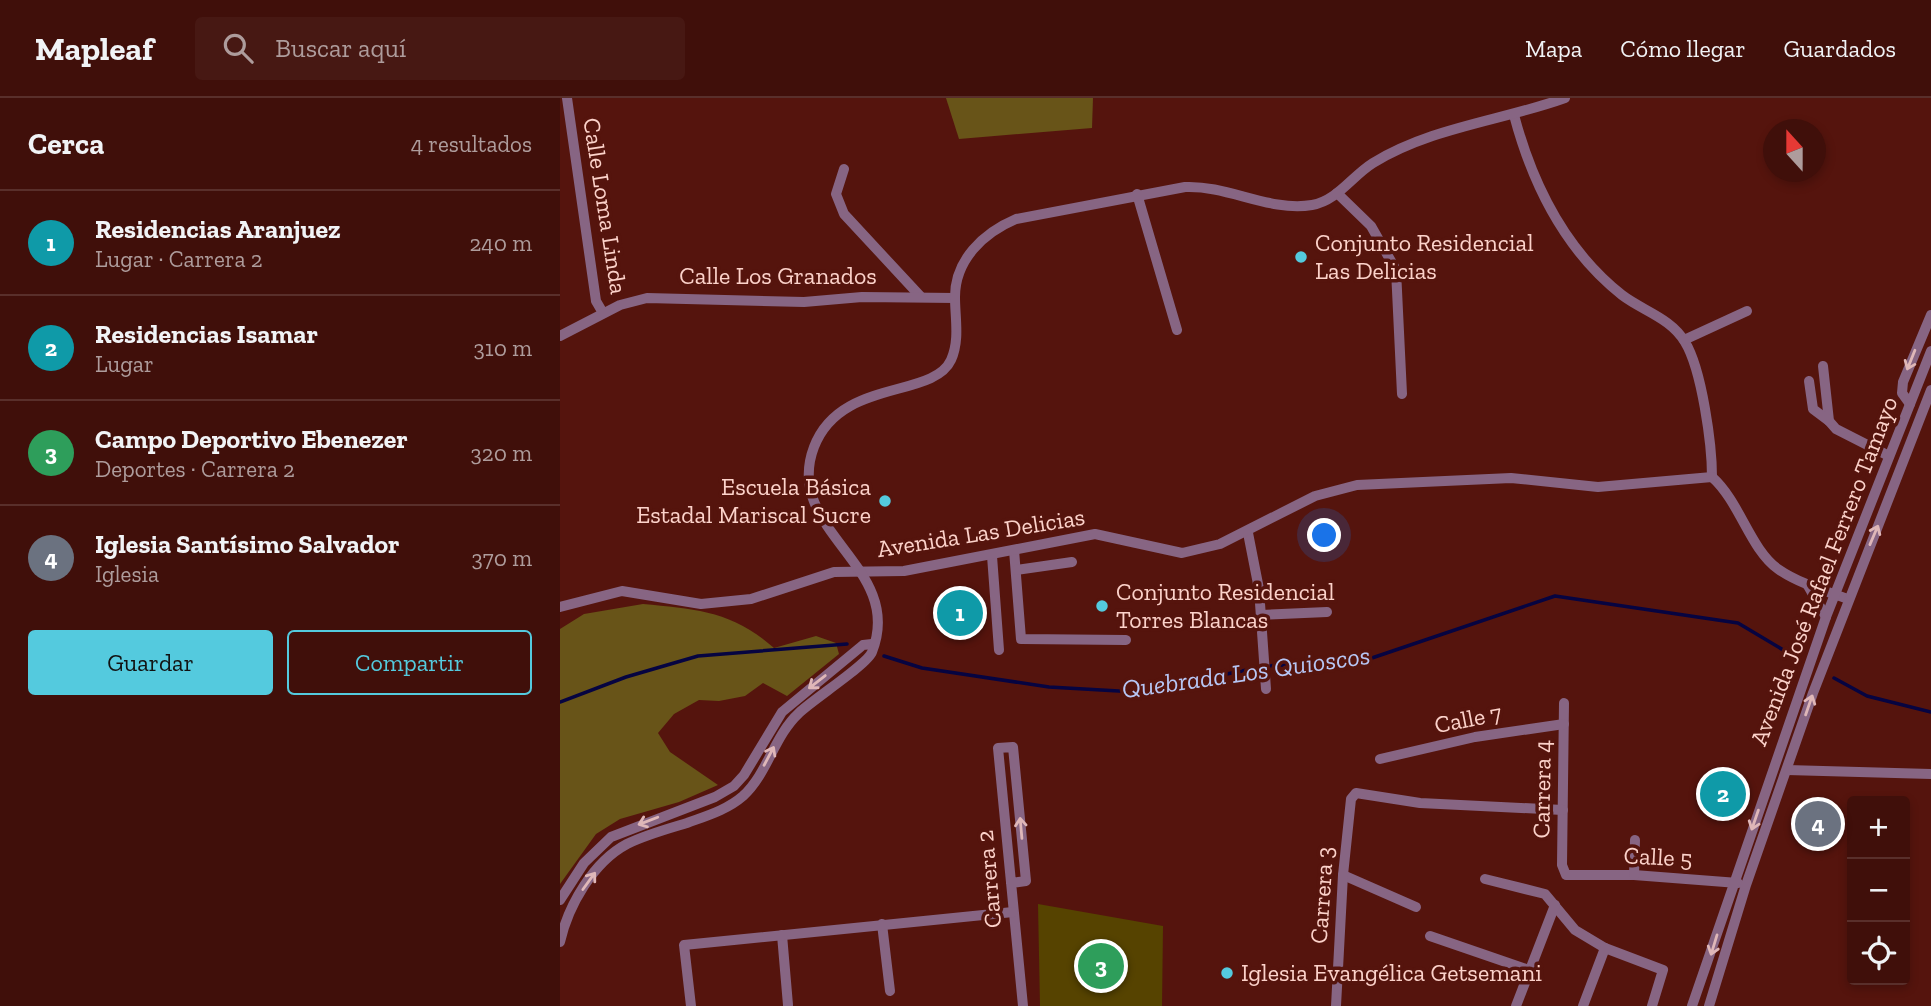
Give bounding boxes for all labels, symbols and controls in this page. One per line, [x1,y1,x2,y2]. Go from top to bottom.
search box [195,17,685,80]
text: Mapleaf [35,29,153,68]
icon: search [219,29,257,67]
text: Buscar aquí [275,32,406,64]
text: Mapa [1525,34,1582,63]
text: Cómo llegar [1620,34,1746,63]
text: Guardados [1784,34,1896,63]
street label: Calle Loma Linda [577,116,634,297]
north arrow [1763,119,1826,182]
text: Cerca [28,126,104,162]
text: 4 resultados [411,130,532,158]
text: Residencias Aranjuez [95,213,341,245]
place label: Conjunto Residencial Las Delicias [1315,228,1534,285]
text: 1 [46,229,56,257]
text: 240 m [469,229,532,257]
text: Lugar · Carrera 2 [95,245,263,273]
marker: Conjunto Residencial Las Delicias [1293,249,1309,265]
street label: Calle Los Granados [679,261,877,290]
text: Residencias Isamar [95,318,318,350]
text: 2 [45,334,57,362]
text: 310 m [474,334,532,362]
one-way arrow [1904,348,1917,370]
text: Lugar [95,350,154,378]
street label: Avenida José Rafael Ferrero Tamayo [1743,392,1904,749]
text: Campo Deportivo Ebenezer [95,423,408,455]
text: 3 [45,439,57,467]
text: 320 m [471,439,532,467]
text: Deportes · Carrera 2 [95,455,295,483]
place label: Escuela Básica Estadal Mariscal Sucre [636,472,871,529]
marker: Escuela Básica Estadal Mariscal Sucre [877,493,893,509]
street label: Avenida Las Delicias [875,502,1087,563]
your location [1307,518,1341,552]
one-way arrow [1868,525,1881,547]
text: Iglesia Santísimo Salvador [95,528,400,560]
text: 4 [44,544,58,572]
text: 370 m [472,544,532,572]
text: Iglesia [95,560,159,588]
place label: Conjunto Residencial Torres Blancas [1116,577,1335,634]
pin: 1 [937,587,983,639]
marker: Conjunto Residencial Torres Blancas [1094,598,1110,614]
button: Guardar [28,630,273,695]
button: Compartir [287,630,532,695]
water label: Quebrada Los Quioscos [1120,639,1372,705]
one-way arrow [808,674,826,689]
one-way arrow [1804,695,1816,717]
street label: Calle 7 [1432,698,1504,739]
street label: Carrera 4 [1526,739,1557,839]
one-way arrow [763,746,776,767]
pin: 2 [1700,768,1746,820]
map controls [1847,796,1910,985]
button: + [1847,796,1910,859]
pin: 4 [1795,798,1841,850]
one-way arrow [1747,808,1760,830]
one-way arrow [638,816,660,829]
one-way arrow [1014,818,1027,840]
street label: Carrera 2 [970,829,1007,929]
street label: Calle 5 [1623,840,1693,873]
street label: Carrera 3 [1304,845,1339,945]
button: − [1847,859,1910,922]
one-way arrow [582,872,596,891]
button: locate [1847,922,1910,985]
one-way arrow [1707,933,1720,955]
pin: 3 [1078,940,1124,992]
place label: Iglesia Evangélica Getsemani [1241,958,1542,987]
marker: Iglesia Evangélica Getsemani [1219,965,1235,981]

